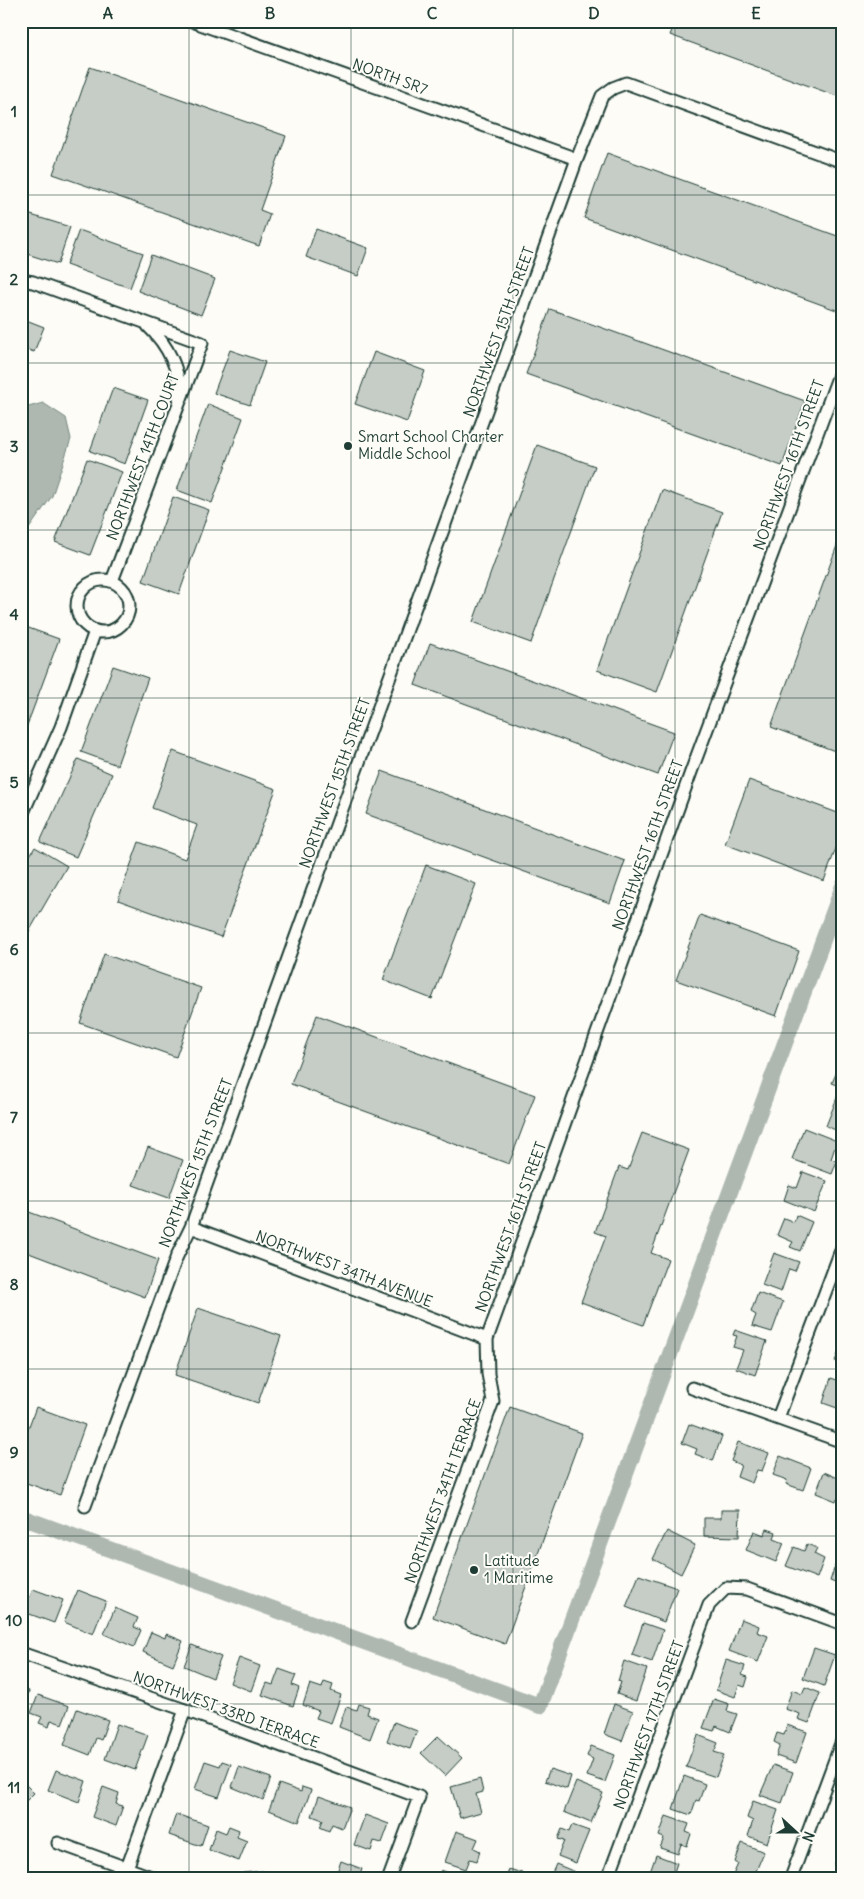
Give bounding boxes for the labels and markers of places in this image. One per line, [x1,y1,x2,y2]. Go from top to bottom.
place label: Smart School Charter Middle School [358,427,504,463]
marker: Smart School Charter Middle School [342,440,354,452]
place label: Latitude 1 Maritime [484,1551,553,1587]
marker: Latitude 1 Maritime [468,1564,480,1576]

